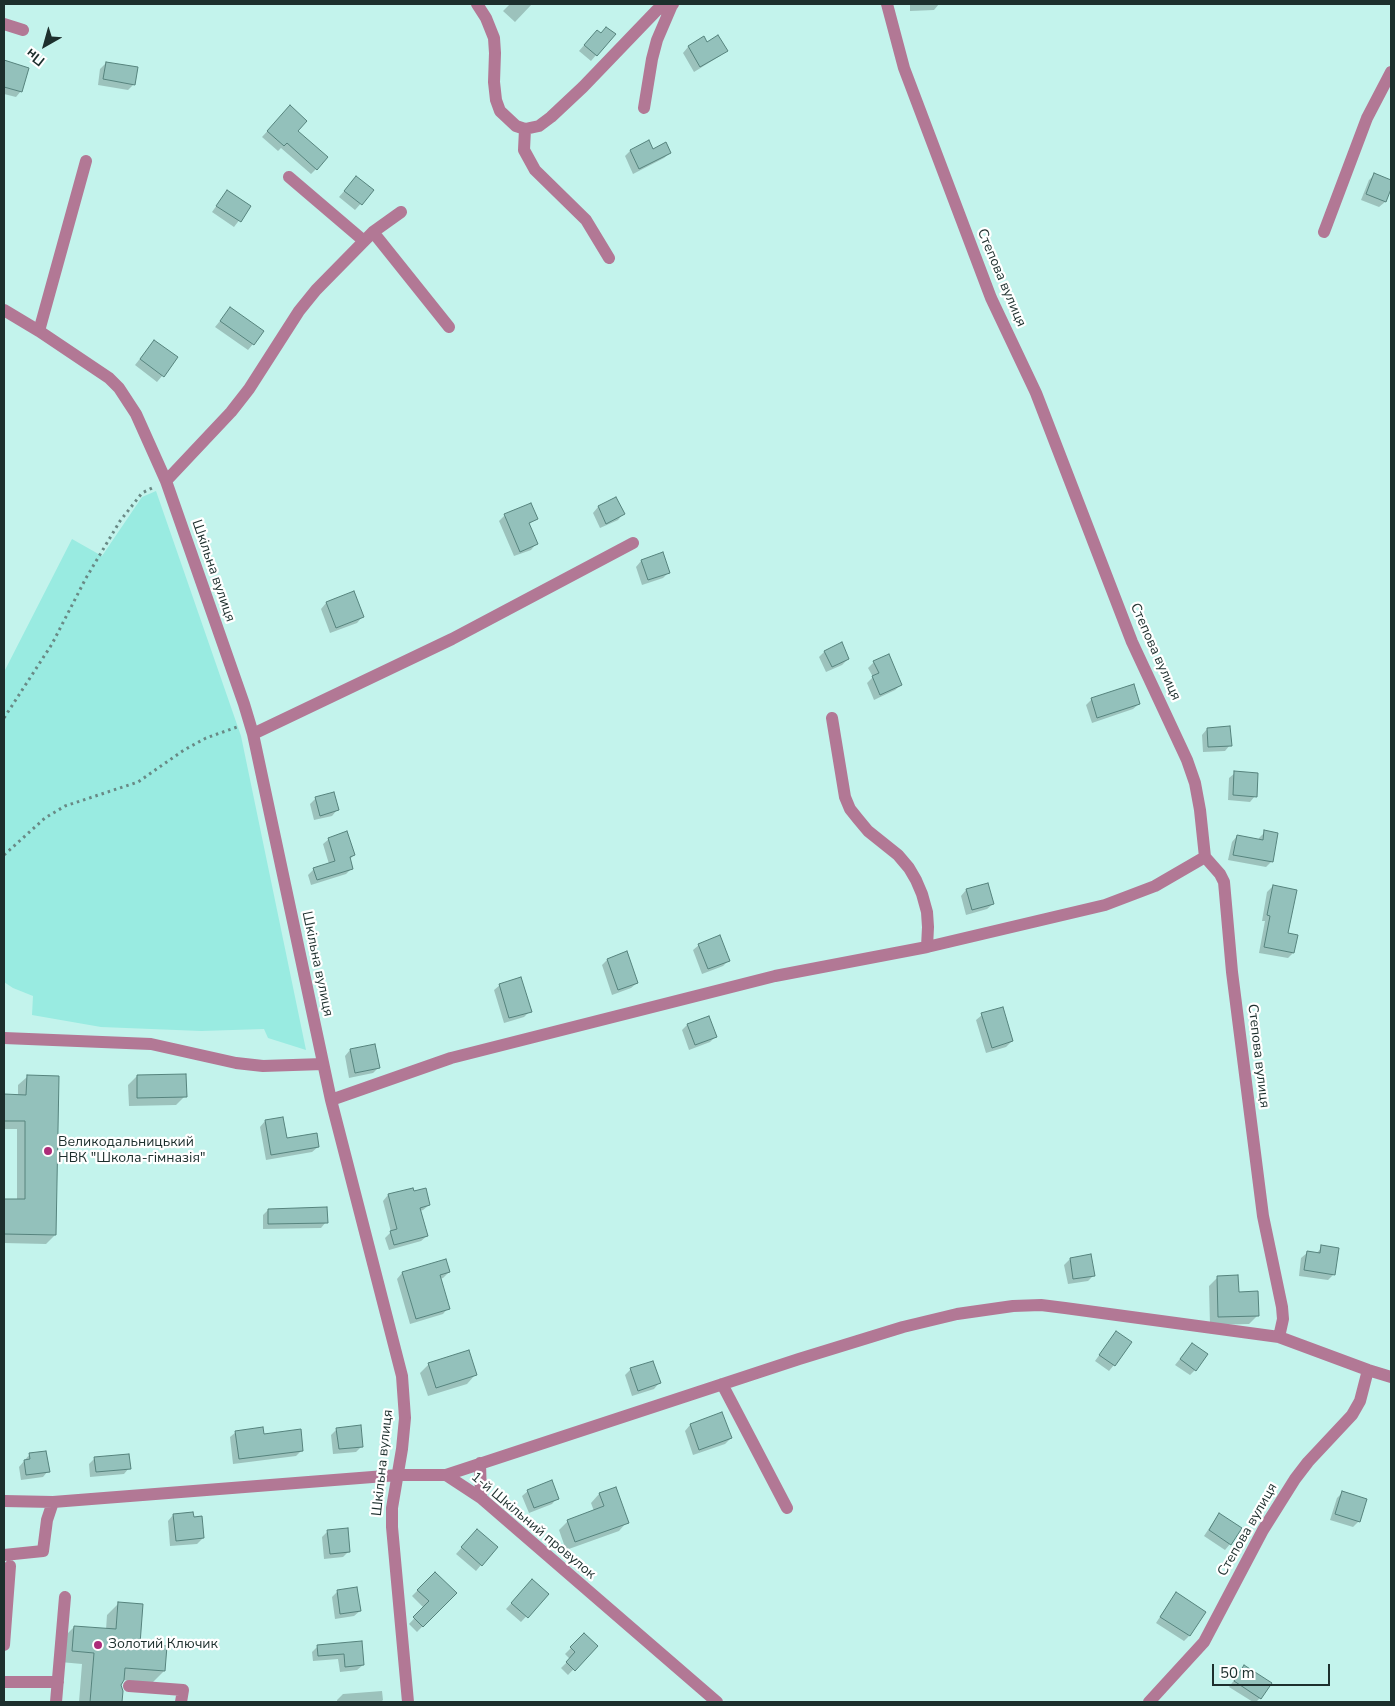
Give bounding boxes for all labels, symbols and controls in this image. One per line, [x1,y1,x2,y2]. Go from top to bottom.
north arrow [20,20,70,70]
text: Пн [22,44,49,71]
street label: Степова вулиця [973,226,1029,330]
street label: Шкільна вулиця [188,518,238,624]
street label: Степова вулиця [1126,601,1184,703]
street label: Шкільна вулиця [298,910,336,1018]
street label: Степова вулиця [1243,1003,1273,1109]
place label: Великодальницький НВК "Школа-гімназія" [58,1135,205,1168]
marker: Великодальницький НВК "Школа-гімназія" [42,1145,54,1157]
street label: Шкільна вулиця [369,1409,397,1517]
street label: 1-й Шкільний провулок [467,1469,599,1583]
street label: Степова вулиця [1215,1480,1281,1580]
place label: Золотий Ключик [108,1637,218,1653]
marker: Золотий Ключик [92,1639,104,1651]
scale bar [1215,1654,1332,1686]
text: 50 m [1220,1663,1255,1683]

